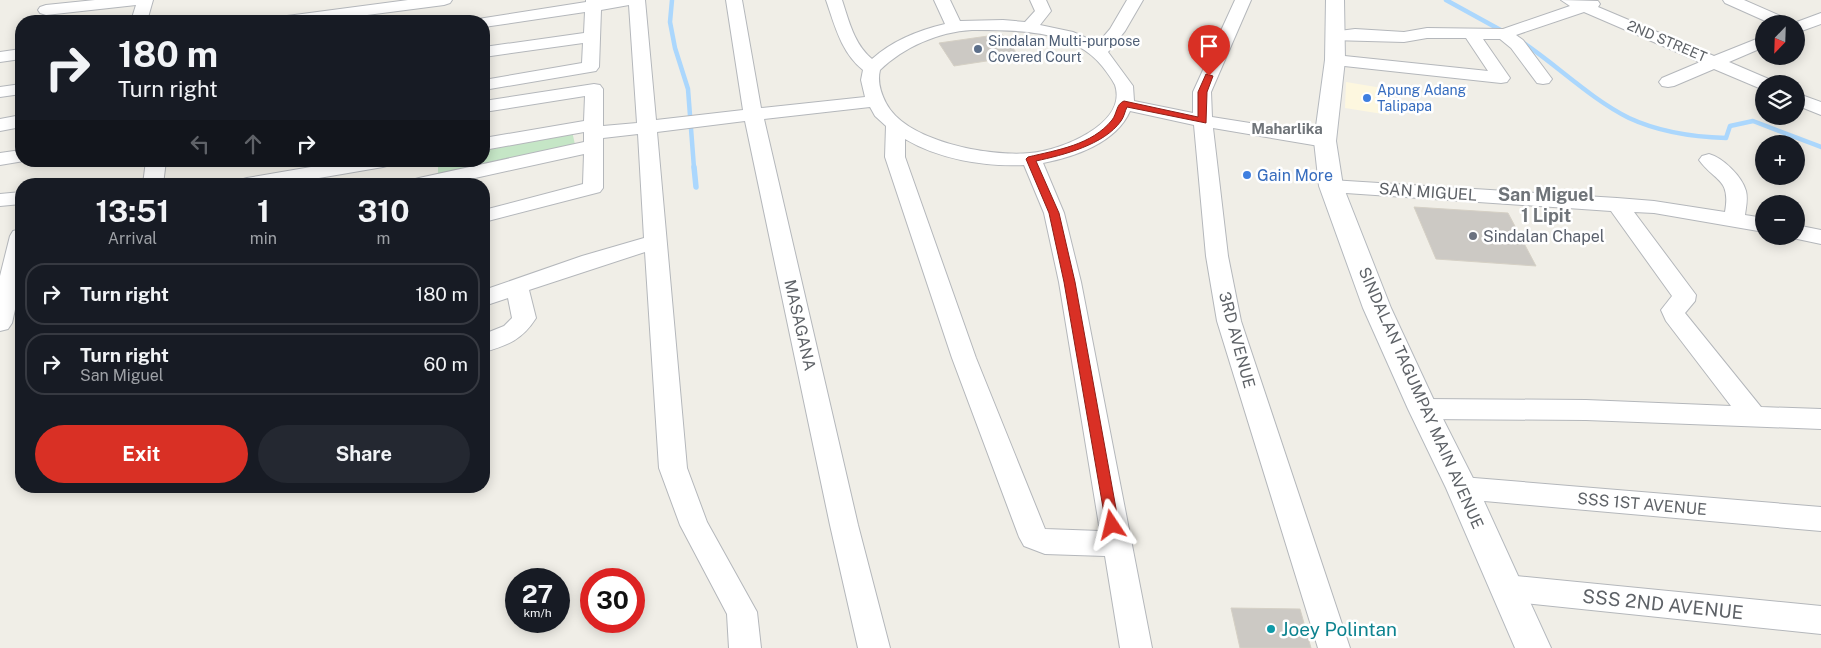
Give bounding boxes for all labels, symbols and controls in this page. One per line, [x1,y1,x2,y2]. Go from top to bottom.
north arrow [1755,15,1805,65]
map controls [1755,15,1805,245]
street label: 2ND STREET [1625,17,1709,65]
pin [1188,25,1230,76]
icon: arrive [1195,32,1223,60]
place label: Sindalan Multi-purpose Covered Court [988,33,1140,65]
text: 180 m [118,34,218,75]
icon: right [35,35,100,100]
marker: Sindalan Multi-purpose Covered Court [972,43,984,55]
button: layers [1755,75,1805,125]
text: Turn right [118,76,218,102]
place label: Apung Adang Talipapa [1377,82,1467,114]
marker: Apung Adang Talipapa [1361,92,1373,104]
district label: Maharlika [1251,120,1323,137]
icon: left [186,130,214,158]
icon: ahead [239,130,267,158]
icon: right [292,130,320,158]
button: + [1755,135,1805,185]
place label: Gain More [1257,166,1333,185]
marker: Gain More [1241,169,1253,181]
street label: SAN MIGUEL [1378,179,1478,205]
district label: San Miguel 1 Lipit [1498,184,1594,226]
text: 13:51 [95,193,169,229]
text: 1 [257,193,270,229]
text: 310 [357,193,410,229]
button: − [1755,195,1805,245]
place label: Sindalan Chapel [1483,227,1605,246]
text: Arrival [108,229,157,248]
text: min [250,229,277,248]
text: m [377,229,390,248]
marker: Sindalan Chapel [1467,230,1479,242]
street label: SINDALAN TAGUMPAY MAIN AVENUE [1355,264,1487,532]
street label: MASAGANA [780,278,820,372]
icon: right [37,280,65,308]
text: Turn right [80,283,169,305]
text: 180 m [415,283,468,305]
street label: 3RD AVENUE [1215,290,1259,390]
text: Turn right [80,344,169,366]
icon: right [37,350,65,378]
text: 60 m [424,353,468,375]
text: San Miguel [80,366,164,385]
button: Exit [35,425,248,483]
button: Share [258,425,470,483]
street label: SSS 1ST AVENUE [1576,489,1708,519]
position arrow [1085,498,1137,550]
speed limit sign: 30 [580,568,645,633]
text: 27 [522,579,553,609]
street label: SSS 2ND AVENUE [1581,585,1745,623]
text: km/h [523,606,552,620]
place label: Joey Polintan [1281,618,1397,640]
marker: Joey Polintan [1265,623,1277,635]

